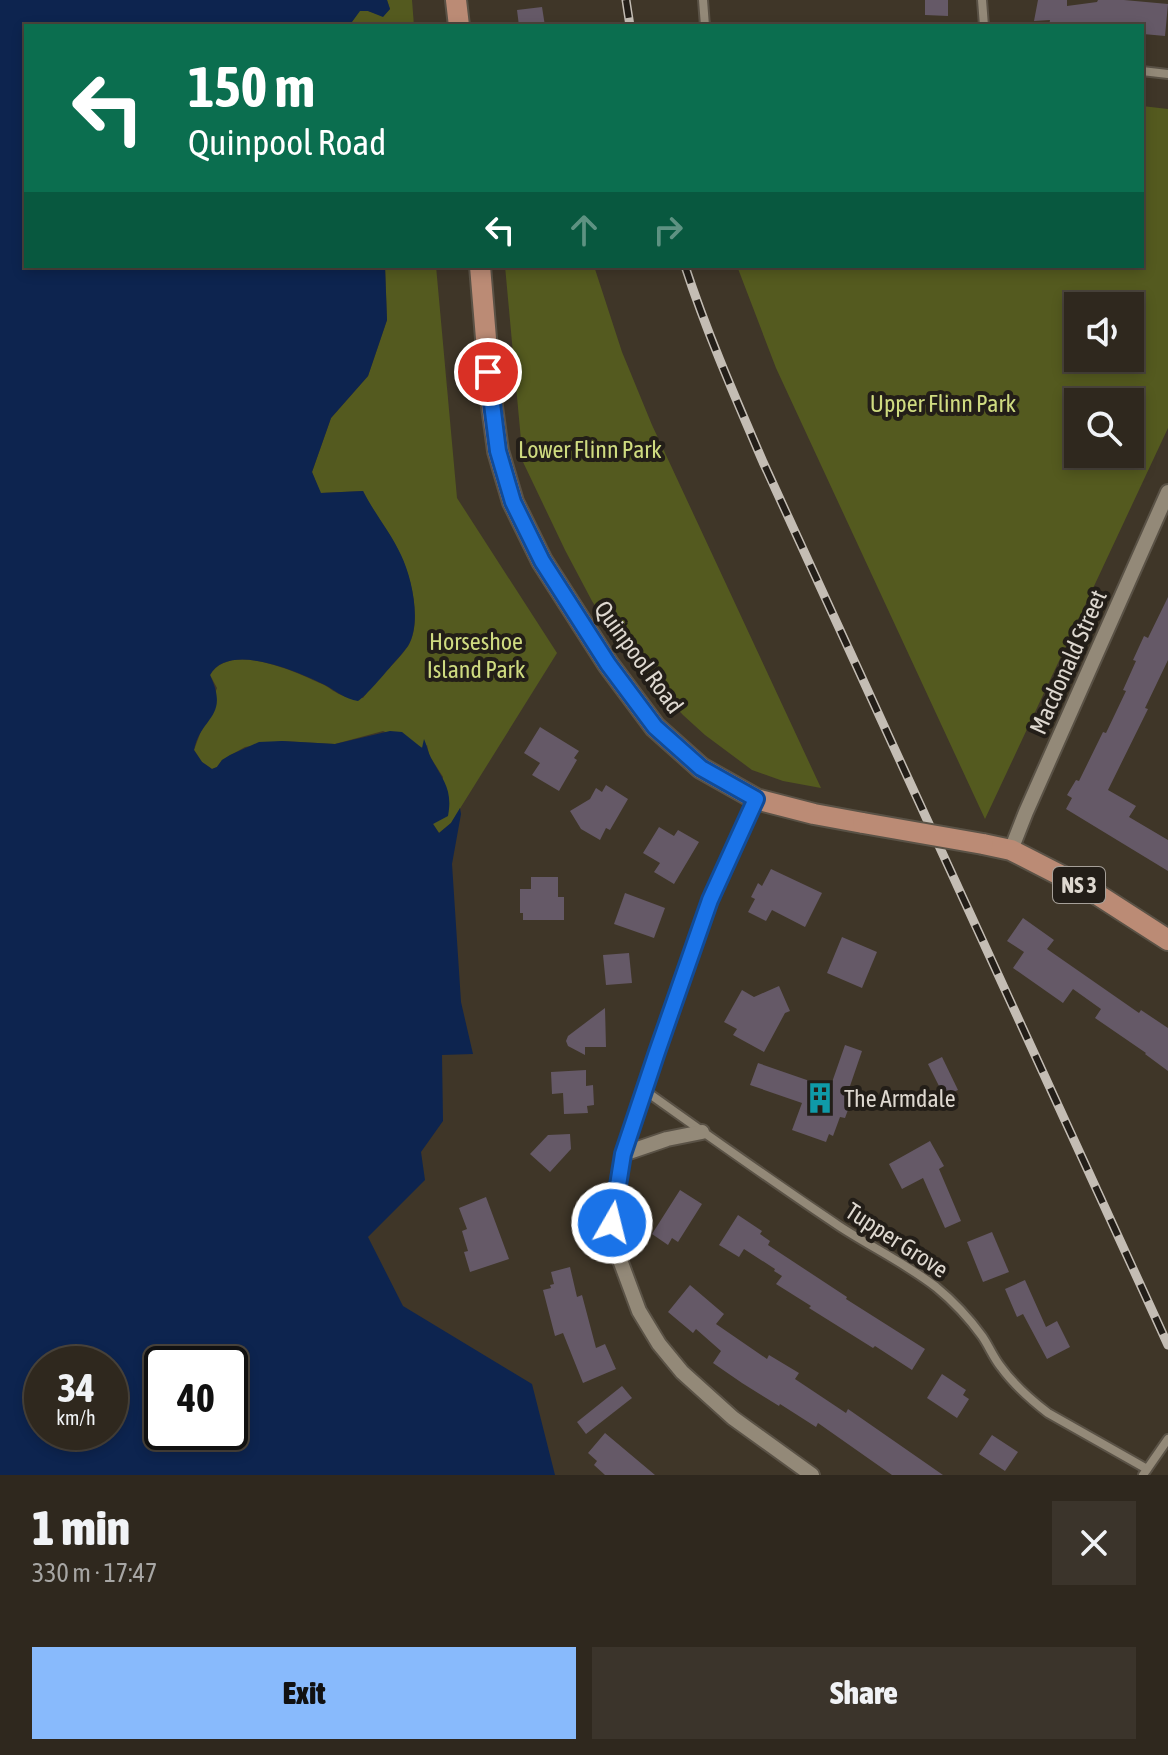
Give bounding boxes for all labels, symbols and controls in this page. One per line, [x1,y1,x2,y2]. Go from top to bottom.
text: 150 m [188,55,315,119]
icon: left [56,56,160,160]
text: Quinpool Road [188,121,386,163]
icon: left [478,208,522,252]
icon: ahead [562,208,606,252]
icon: right [646,208,690,252]
map controls [1064,292,1144,468]
button: sound [1064,292,1144,372]
pin [454,338,522,406]
icon: arrive [466,350,510,394]
button: search [1064,388,1144,468]
park label: Upper Flinn Park [870,390,1017,417]
park label: Lower Flinn Park [518,436,662,463]
street label: Macdonald Street [1024,586,1112,738]
street label: Quinpool Road [589,596,689,718]
park label: Horseshoe Island Park [427,628,526,683]
road number: NS 3 [1053,867,1105,903]
building icon: The Armdale [803,1081,837,1115]
place label: The Armdale [844,1085,956,1112]
position arrow [570,1181,654,1265]
street label: Tupper Grove [841,1197,953,1283]
speed limit sign: 40 [144,1346,248,1450]
text: 34 [57,1365,95,1410]
text: km/h [56,1406,96,1429]
text: 1 min [32,1500,130,1555]
button: close [1052,1501,1136,1585]
text: 330 m · 17:47 [32,1558,157,1588]
button: Exit [32,1647,576,1739]
button: Share [592,1647,1136,1739]

